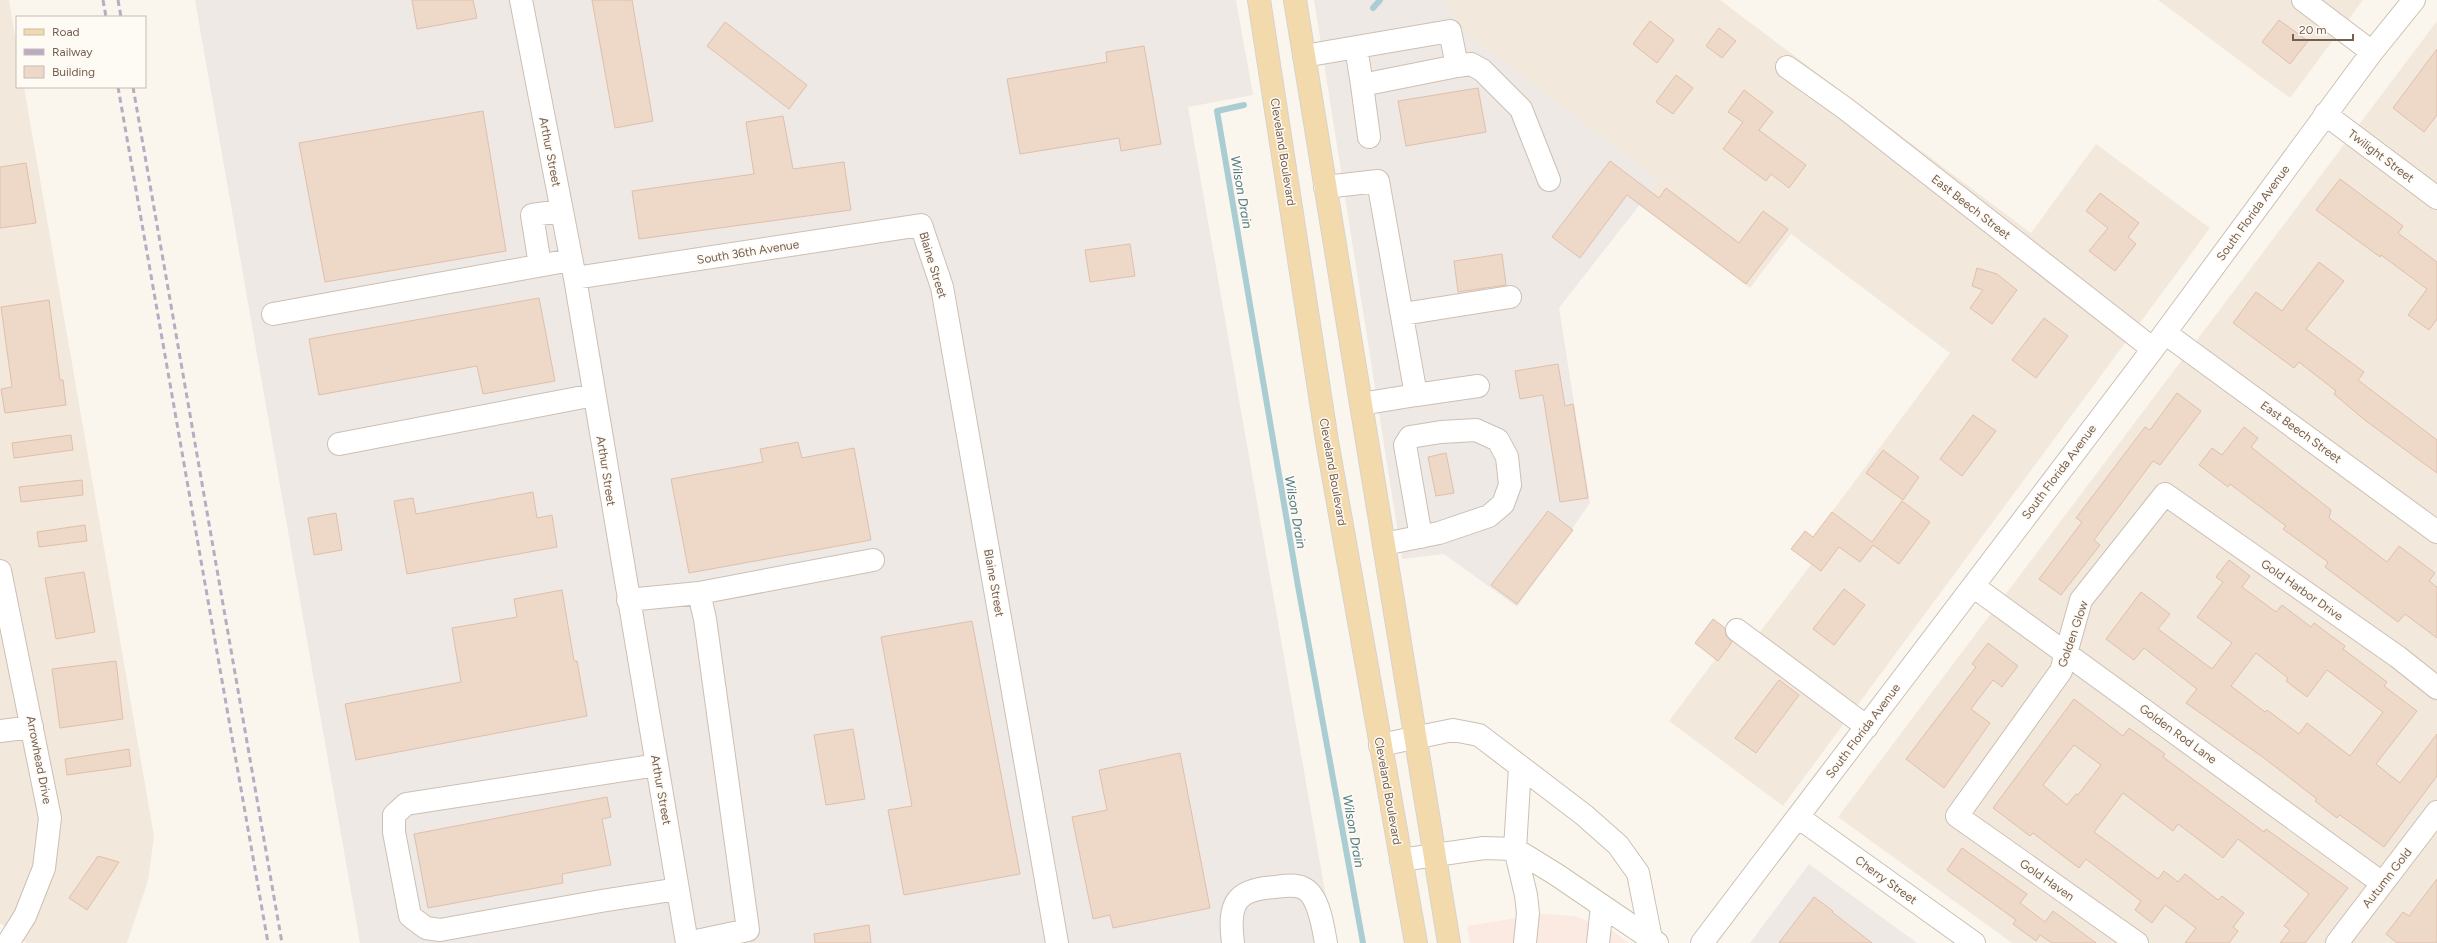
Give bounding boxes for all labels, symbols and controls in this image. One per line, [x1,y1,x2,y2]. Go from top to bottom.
legend [16,16,146,88]
scale bar [2293,16,2353,42]
text: 20 m [2299,23,2327,37]
text: Road [52,25,80,39]
text: Railway [52,45,93,59]
text: Building [52,65,95,79]
street label: Cleveland Boulevard [1268,97,1298,207]
street label: Arthur Street [536,116,564,189]
street label: Twilight Street [2345,127,2417,186]
water label: Wilson Drain [1228,154,1255,230]
street label: South Florida Avenue [2214,162,2293,264]
street label: East Beech Street [1929,172,2014,243]
street label: Blaine Street [916,230,950,300]
street label: South 36th Avenue [696,237,801,267]
street label: East Beech Street [2258,398,2345,466]
street label: Cleveland Boulevard [1317,417,1349,527]
street label: South Florida Avenue [2019,422,2099,522]
street label: Arthur Street [594,435,619,507]
water label: Wilson Drain [1282,474,1309,550]
street label: Blaine Street [981,548,1007,618]
street label: Gold Harbor Drive [2258,557,2346,624]
street label: Golden Glow [2055,598,2091,669]
street label: South Florida Avenue [1823,681,1903,781]
street label: Golden Rod Lane [2137,701,2220,767]
street label: Arrowhead Drive [24,715,55,806]
street label: Cleveland Boulevard [1372,736,1404,846]
street label: Arthur Street [648,754,674,826]
water label: Wilson Drain [1340,793,1367,869]
street label: Autumn Gold [2359,845,2415,911]
street label: Cherry Street [1852,853,1920,907]
street label: Gold Haven [2017,856,2077,904]

